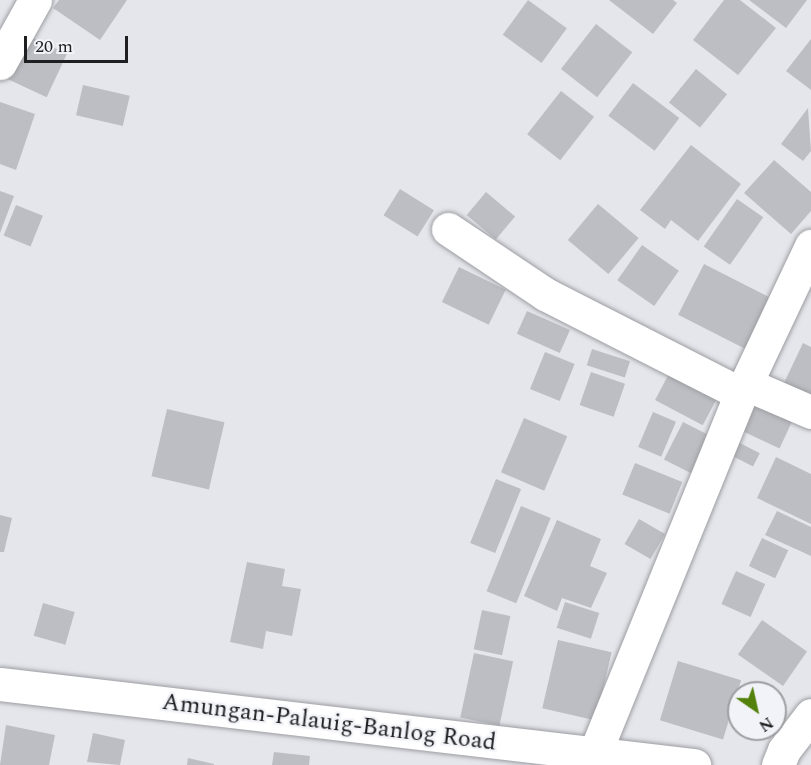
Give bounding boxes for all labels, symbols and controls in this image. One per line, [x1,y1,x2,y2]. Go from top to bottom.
scale bar [27,24,130,62]
text: 20 m [35,33,73,60]
north arrow [727,681,787,741]
street label: Amungan-Palauig-Banlog Road [160,688,498,758]
text: N [754,711,778,738]

